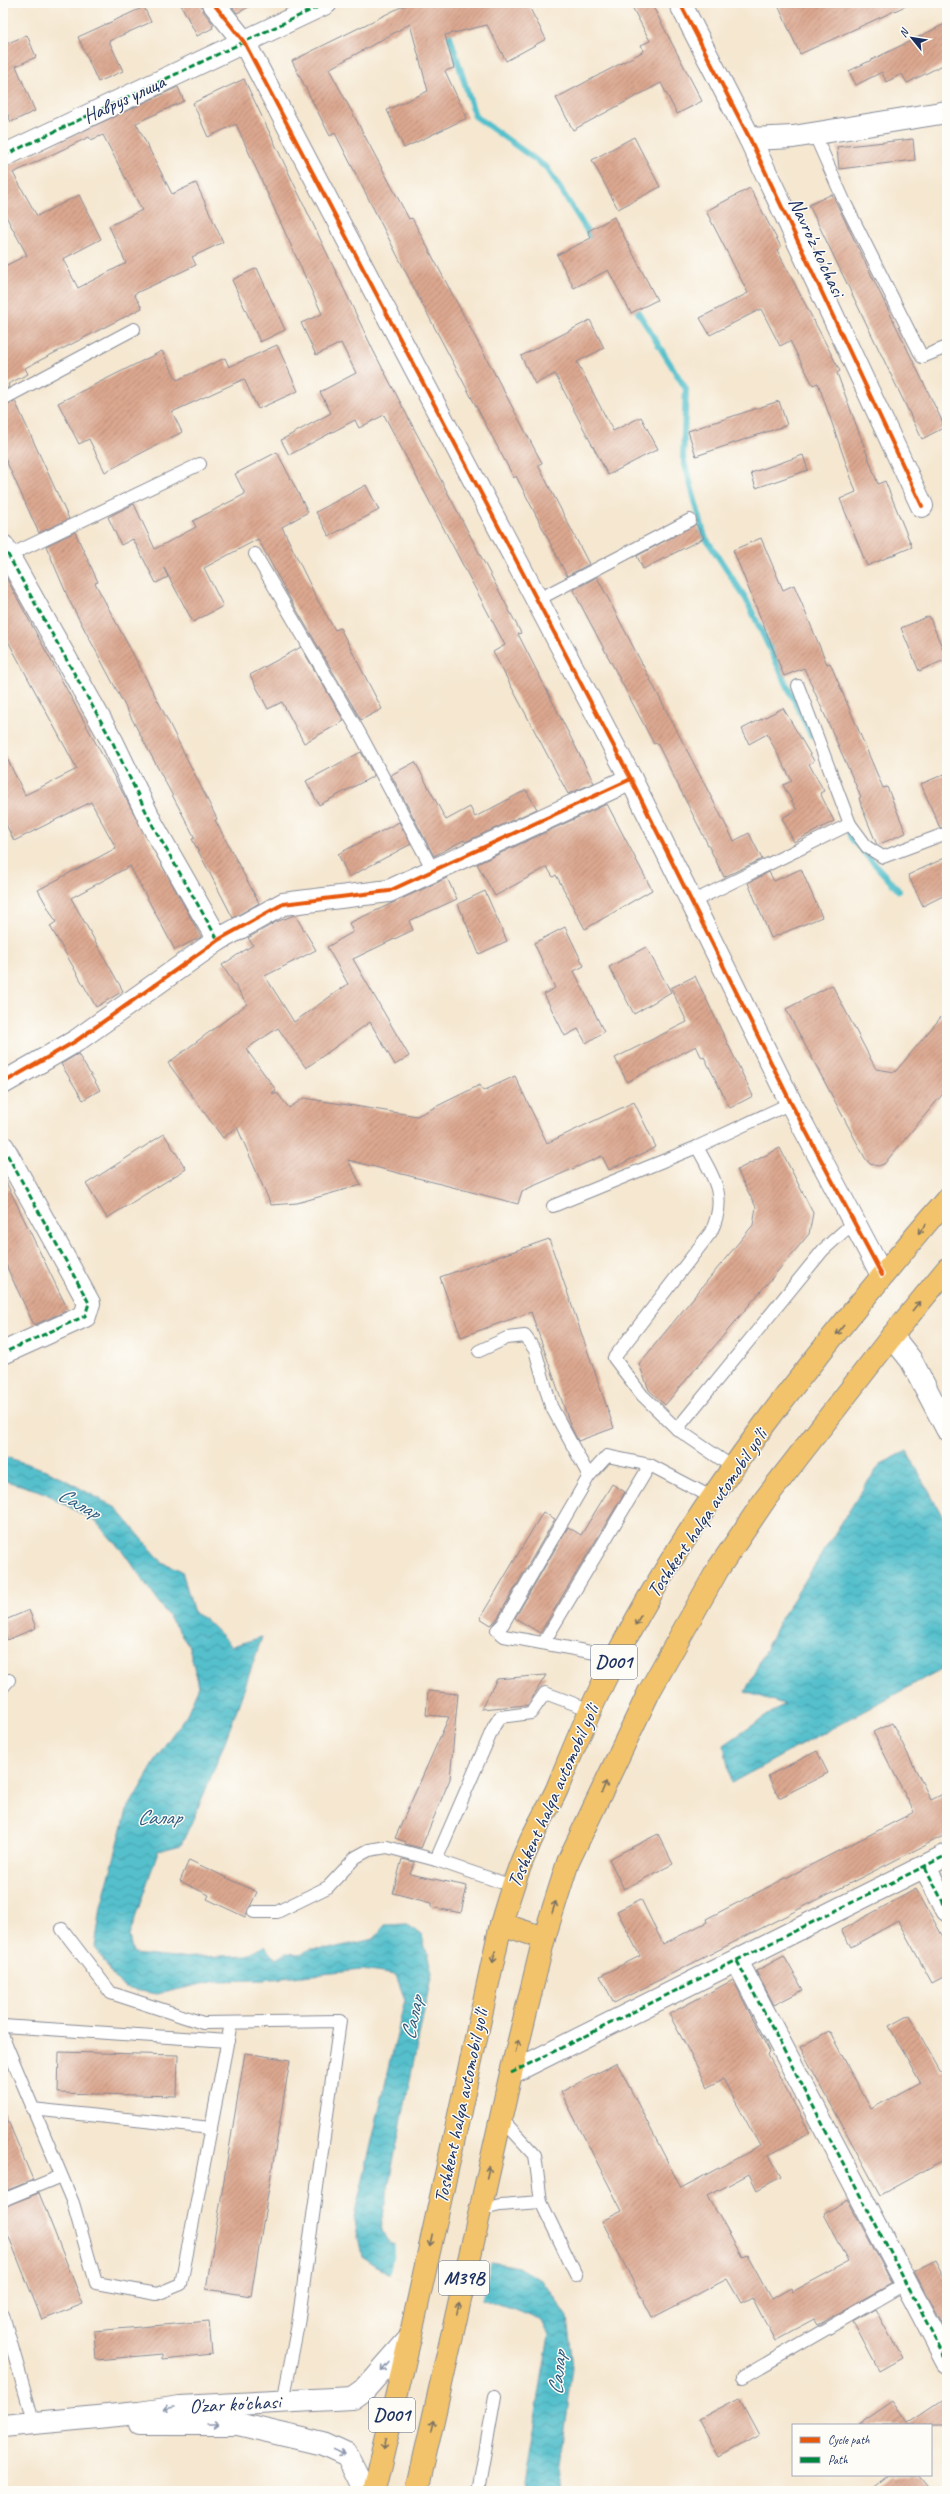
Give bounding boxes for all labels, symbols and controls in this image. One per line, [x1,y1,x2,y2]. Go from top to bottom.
north arrow [892,18,932,58]
text: N [896,25,912,39]
street label: Навруз улица [79,68,171,129]
street label: Navro'z ko'chasi [783,193,852,303]
one-way arrow [917,1223,926,1234]
one-way arrow [912,1300,921,1311]
one-way arrow [836,1324,844,1335]
street label: Toshkent halqa avtomobil yo'li [641,1422,774,1602]
water label: Салар [54,1481,107,1526]
one-way arrow [633,1614,641,1626]
road number: D001 [591,1645,637,1679]
street label: Toshkent halqa avtomobil yo'li [501,1698,606,1892]
one-way arrow [601,1782,609,1794]
water label: Салар [137,1804,184,1830]
one-way arrow [551,1900,558,1913]
one-way arrow [489,1950,497,1963]
water label: Салар [395,1991,430,2042]
street label: Toshkent halqa avtomobil yo'li [428,2004,494,2205]
one-way arrow [514,2040,522,2053]
one-way arrow [484,2166,492,2179]
one-way arrow [427,2233,435,2246]
road number: M39B [439,2261,489,2295]
one-way arrow [454,2302,462,2315]
water label: Салар [542,2347,573,2396]
one-way arrow [380,2362,389,2373]
street label: O'zar ko'chasi [189,2389,284,2419]
road number: D001 [369,2398,415,2432]
one-way arrow [163,2404,176,2412]
one-way arrow [428,2419,436,2432]
one-way arrow [206,2420,219,2428]
legend [792,2424,932,2476]
text: Cycle path [828,2432,870,2448]
one-way arrow [381,2437,388,2450]
one-way arrow [333,2449,345,2456]
text: Path [828,2452,848,2468]

